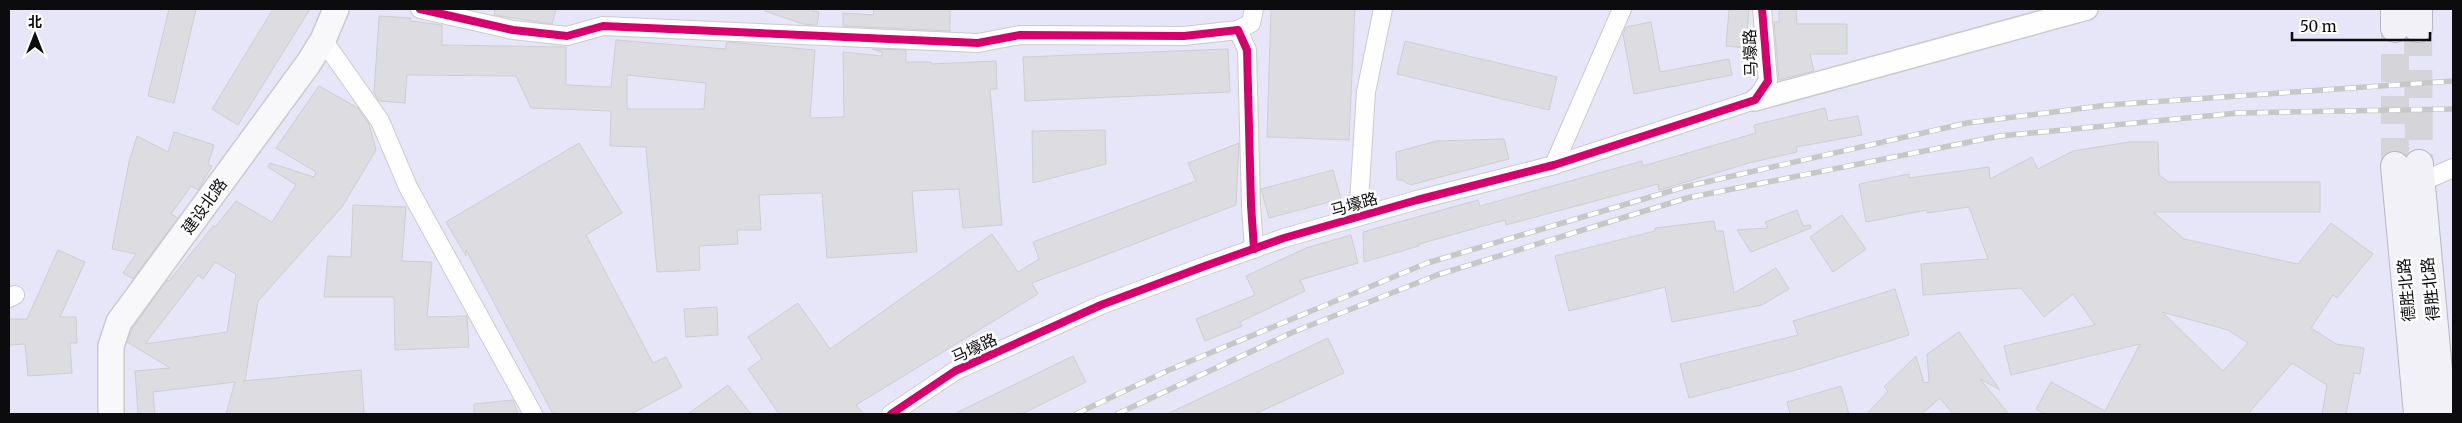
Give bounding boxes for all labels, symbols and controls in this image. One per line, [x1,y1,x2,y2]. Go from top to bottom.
north arrow [10,10,60,60]
scale bar [2292,10,2430,42]
text: 北 [28,13,42,31]
text: 50 m [2300,17,2337,36]
street label: 马壕路 [1739,29,1761,77]
street label: 建设北路 [177,174,231,238]
street label: 马壕路 [1328,188,1380,220]
street label: 得胜北路 [2417,256,2443,322]
street label: 德胜北路 [2393,257,2419,323]
street label: 马壕路 [948,329,1000,367]

